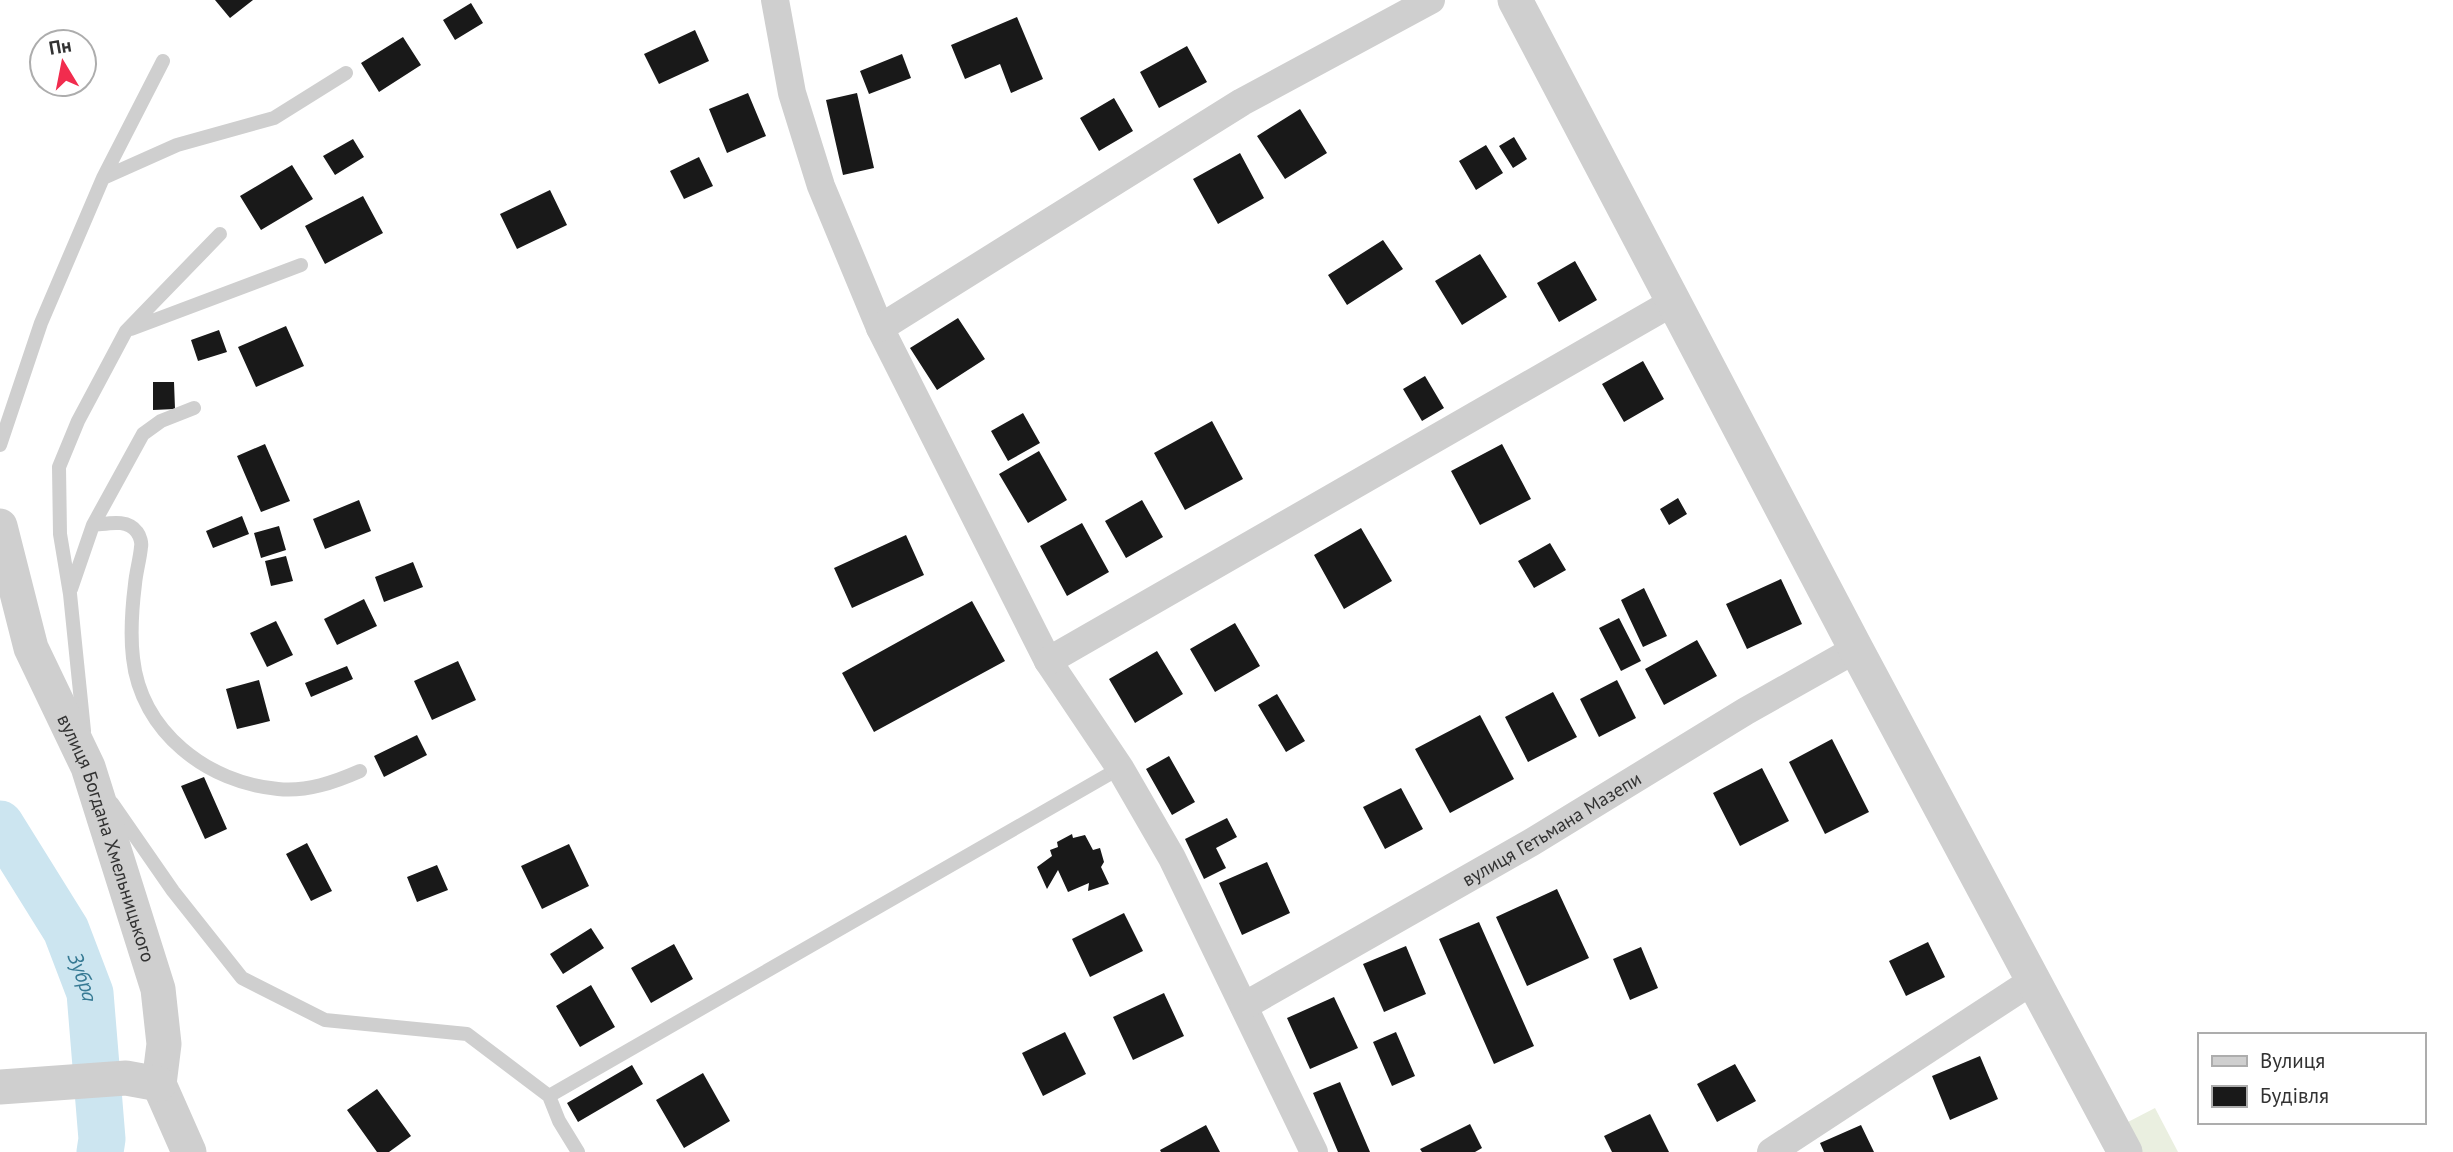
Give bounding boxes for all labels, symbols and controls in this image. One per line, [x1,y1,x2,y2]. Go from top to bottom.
north arrow [28,28,98,98]
text: Пн [47,32,73,60]
street label: вулиця Богдана Хмельницького [52,710,161,965]
street label: вулиця Гетьмана Мазепи [1458,766,1646,891]
water label: Зубра [62,948,104,1003]
legend [2198,1033,2425,1124]
text: Вулиця [2260,1047,2325,1074]
text: Будівля [2260,1082,2329,1109]

